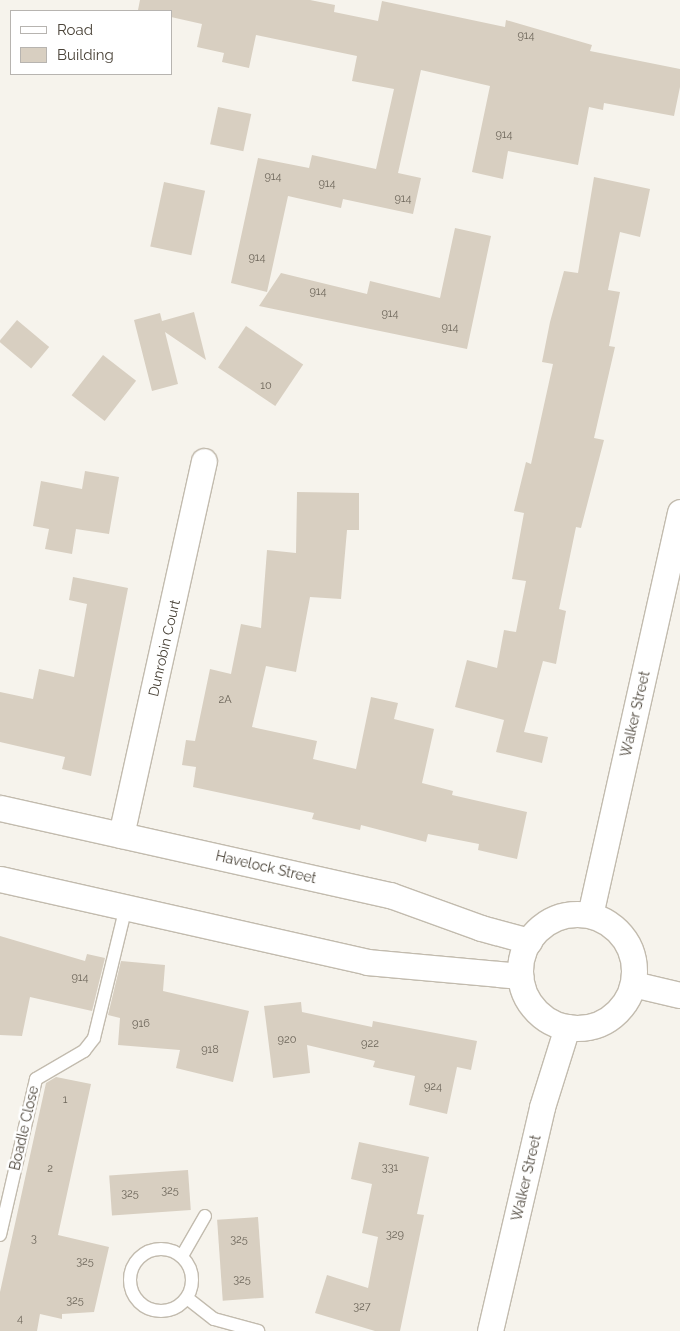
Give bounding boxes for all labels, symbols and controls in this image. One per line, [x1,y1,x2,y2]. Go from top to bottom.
legend [10,10,172,75]
text: Road [57,21,93,39]
house number: 914 [517,29,535,43]
text: Building [57,46,114,64]
house number: 914 [495,128,513,142]
house number: 914 [264,170,282,184]
house number: 914 [318,177,336,191]
house number: 914 [394,192,412,206]
house number: 914 [248,251,266,265]
house number: 914 [309,285,327,299]
house number: 914 [381,307,399,321]
house number: 914 [441,321,459,335]
house number: 10 [260,379,272,393]
street label: Dunrobin Court [145,598,183,698]
street label: Walker Street [617,669,653,759]
house number: 2A [218,693,232,707]
street label: Havelock Street [214,847,318,887]
house number: 914 [71,971,89,985]
house number: 916 [132,1017,150,1031]
house number: 920 [278,1033,296,1047]
house number: 922 [361,1037,379,1051]
house number: 918 [201,1043,219,1057]
house number: 924 [424,1080,442,1094]
street label: Boadle Close [6,1084,42,1172]
house number: 1 [63,1093,67,1107]
street label: Walker Street [508,1133,544,1223]
house number: 331 [382,1161,398,1175]
house number: 2 [47,1162,53,1176]
house number: 325 [161,1184,179,1198]
house number: 325 [121,1187,139,1201]
house number: 329 [386,1228,404,1242]
house number: 3 [31,1232,37,1246]
house number: 325 [230,1233,248,1247]
house number: 325 [76,1255,94,1269]
house number: 325 [233,1273,251,1287]
house number: 325 [66,1294,84,1308]
house number: 327 [353,1300,371,1314]
house number: 4 [17,1312,23,1326]

